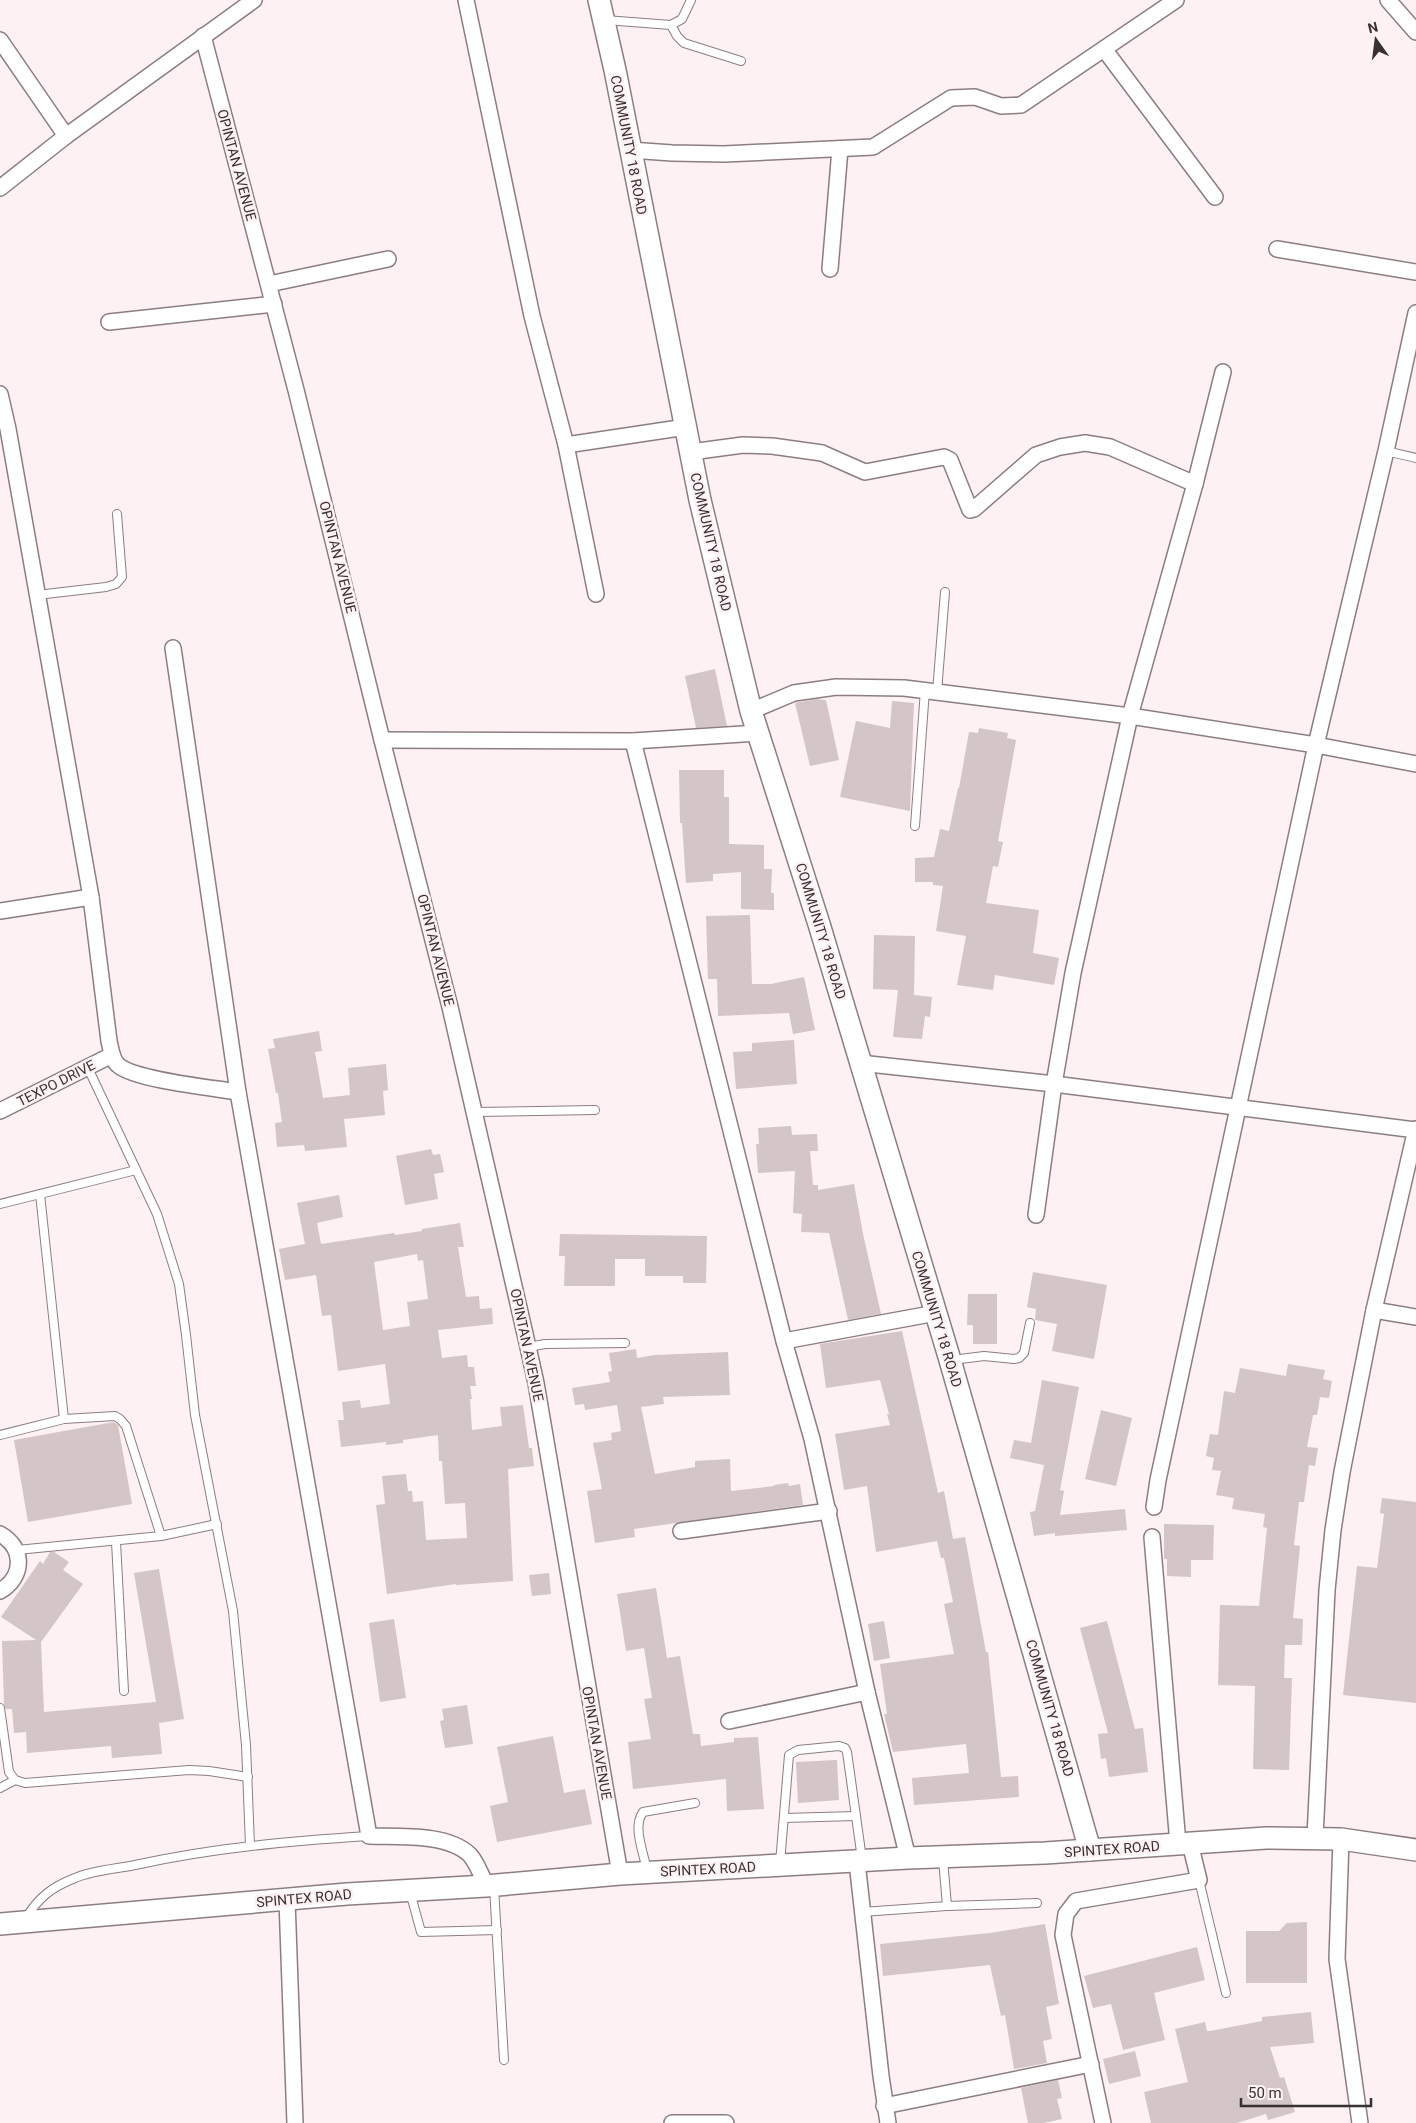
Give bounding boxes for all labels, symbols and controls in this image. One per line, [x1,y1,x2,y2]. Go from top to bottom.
north arrow [1351,15,1401,65]
text: N [1366,18,1380,36]
street label: COMMUNITY 18 ROAD [608,74,650,216]
street label: OPINTAN AVENUE [214,107,260,223]
street label: COMMUNITY 18 ROAD [687,471,735,613]
street label: OPINTAN AVENUE [316,499,360,615]
street label: COMMUNITY 18 ROAD [793,861,849,1001]
street label: OPINTAN AVENUE [414,892,458,1008]
street label: TEXPO DRIVE [14,1056,98,1110]
street label: COMMUNITY 18 ROAD [909,1249,965,1389]
street label: OPINTAN AVENUE [507,1287,547,1403]
street label: COMMUNITY 18 ROAD [1023,1638,1077,1778]
street label: OPINTAN AVENUE [579,1685,615,1801]
street label: SPINTEX ROAD [1064,1838,1160,1860]
street label: SPINTEX ROAD [660,1859,756,1879]
street label: SPINTEX ROAD [256,1886,352,1910]
scale bar [1241,2076,1371,2108]
text: 50 m [1248,2084,1282,2102]

